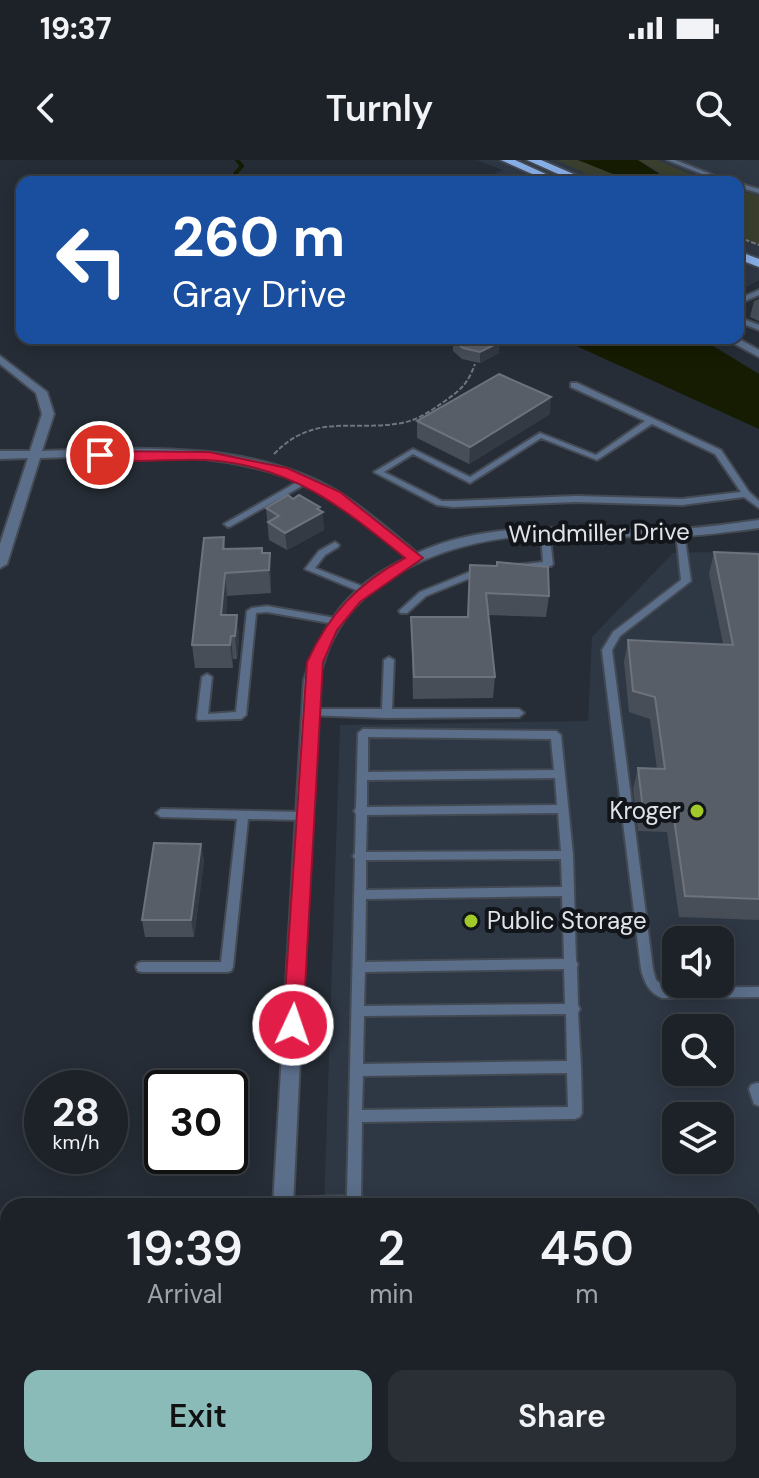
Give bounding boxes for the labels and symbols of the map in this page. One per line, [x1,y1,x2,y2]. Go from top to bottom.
pin [66,421,134,489]
street label: Windmiller Drive [508,515,690,550]
place label: Kroger [609,795,681,826]
marker: Kroger [688,802,706,820]
place label: Public Storage [487,905,647,936]
marker: Public Storage [462,912,480,930]
position arrow [251,983,335,1067]
speed limit sign: 30 [144,1070,248,1174]

